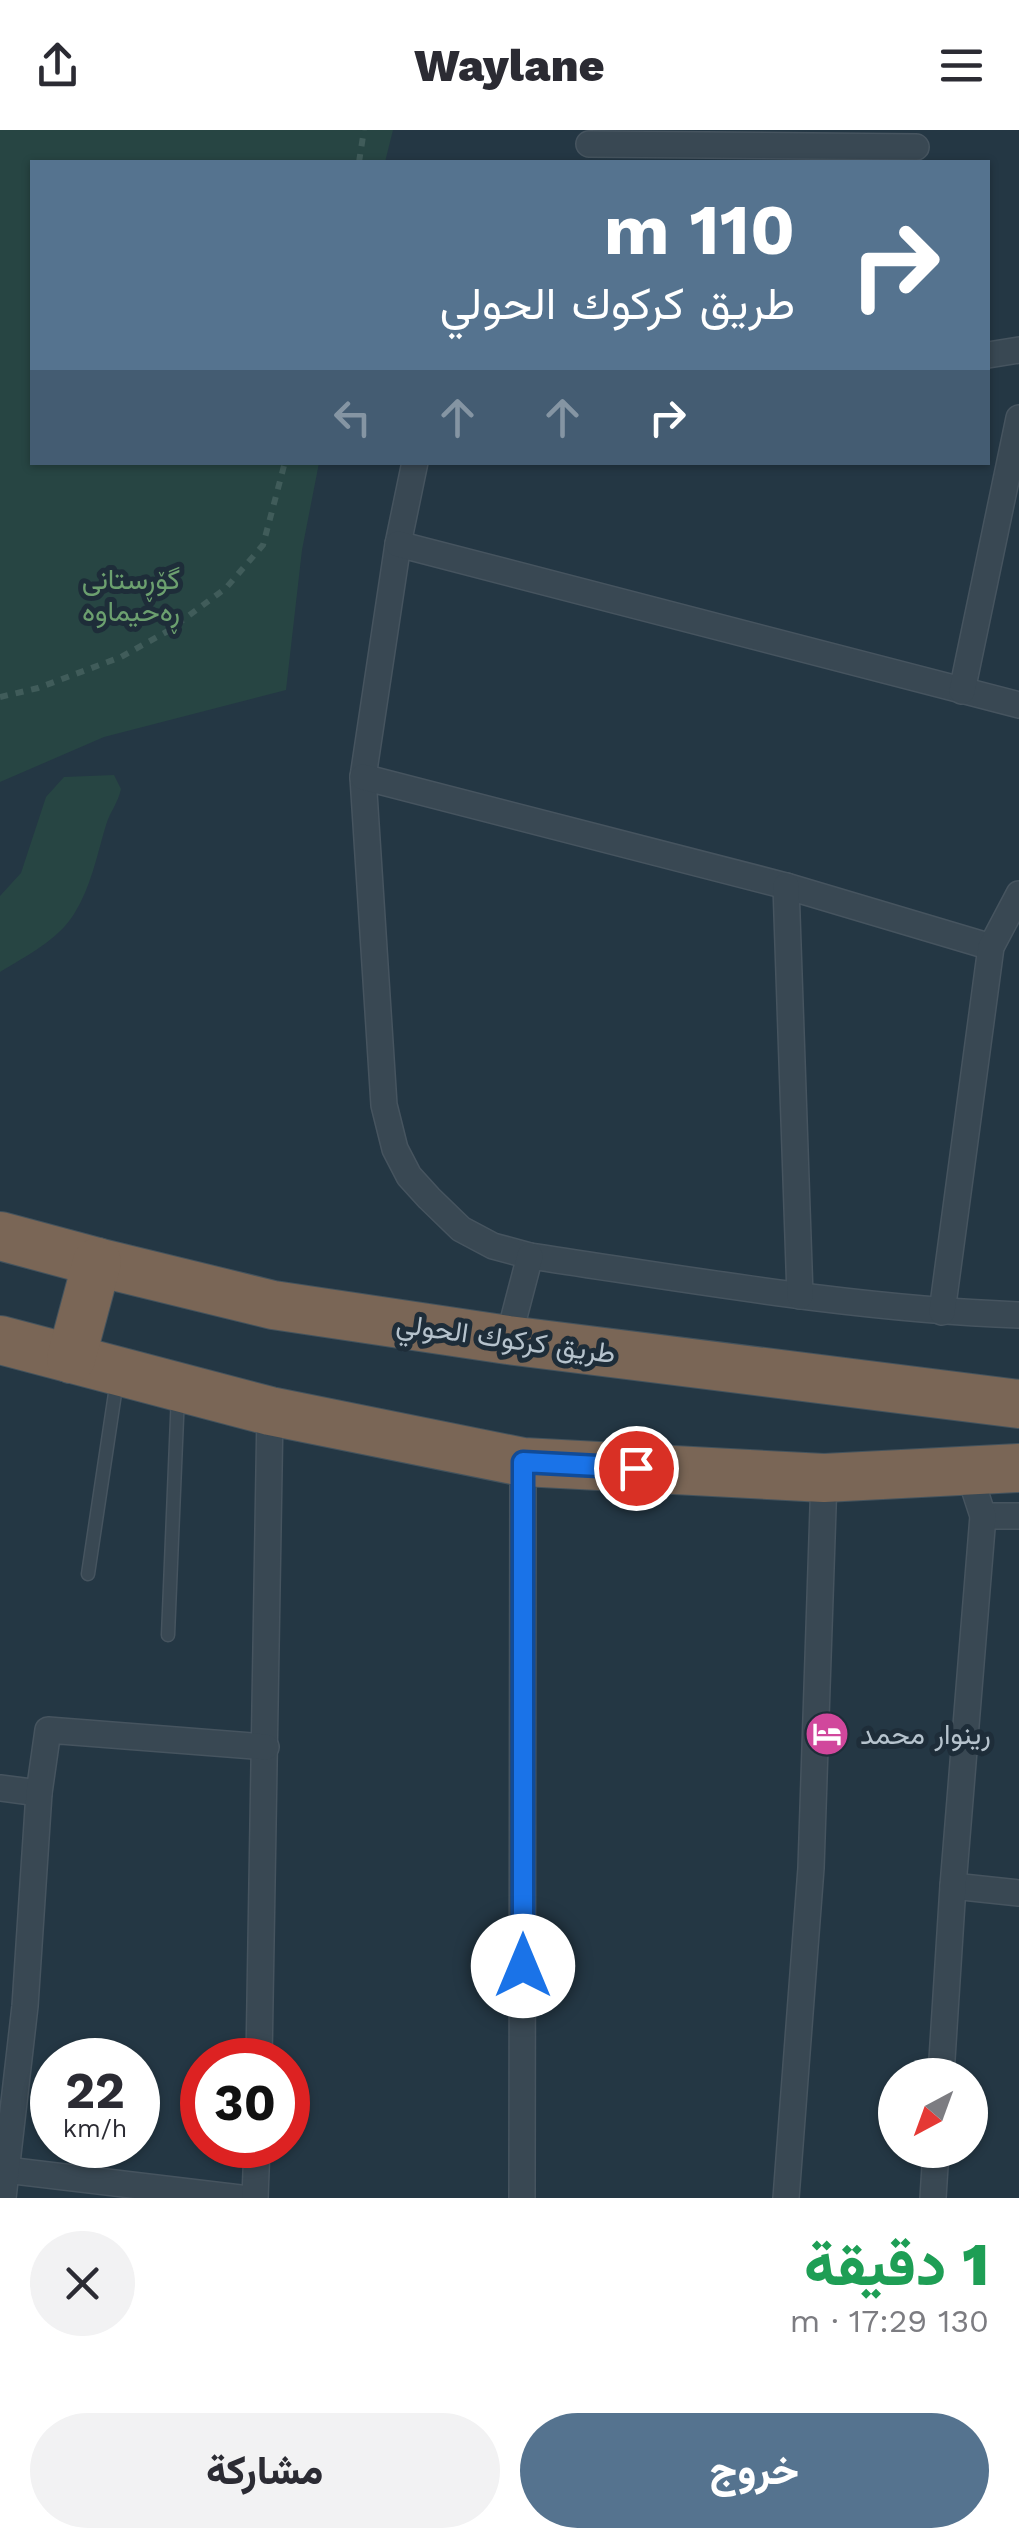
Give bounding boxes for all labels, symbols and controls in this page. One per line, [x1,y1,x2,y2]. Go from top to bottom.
icon: share [30,38,85,93]
icon: menu [934,38,989,93]
text: Waylane [414,39,605,92]
text: 110 m [604,189,795,271]
icon: right [830,200,960,330]
text: طريق كركوك الحولي [440,277,795,330]
icon: left [325,390,380,445]
icon: ahead [430,390,485,445]
icon: ahead [535,390,590,445]
icon: right [640,390,695,445]
park label: گۆڕستانی ڕەحیماوە [82,563,180,634]
street label: طريق كركوك الحولي [393,1307,618,1376]
pin [594,1426,679,1511]
icon: arrive [609,1441,664,1496]
hotel icon: رينوار محمد [804,1711,850,1757]
place label: رينوار محمد [860,1718,991,1752]
position arrow [471,1914,575,2018]
speed limit sign: 30 [180,2038,310,2168]
north arrow [878,2058,988,2168]
map controls [878,2058,988,2168]
text: 22 [65,2061,125,2120]
text: km/h [63,2114,127,2143]
text: 1 دقيقة [804,2229,989,2300]
button: close [30,2231,135,2336]
text: 130 m · 17:29 [790,2302,989,2340]
button: مشاركة [30,2413,500,2528]
button: خروج [520,2413,989,2528]

